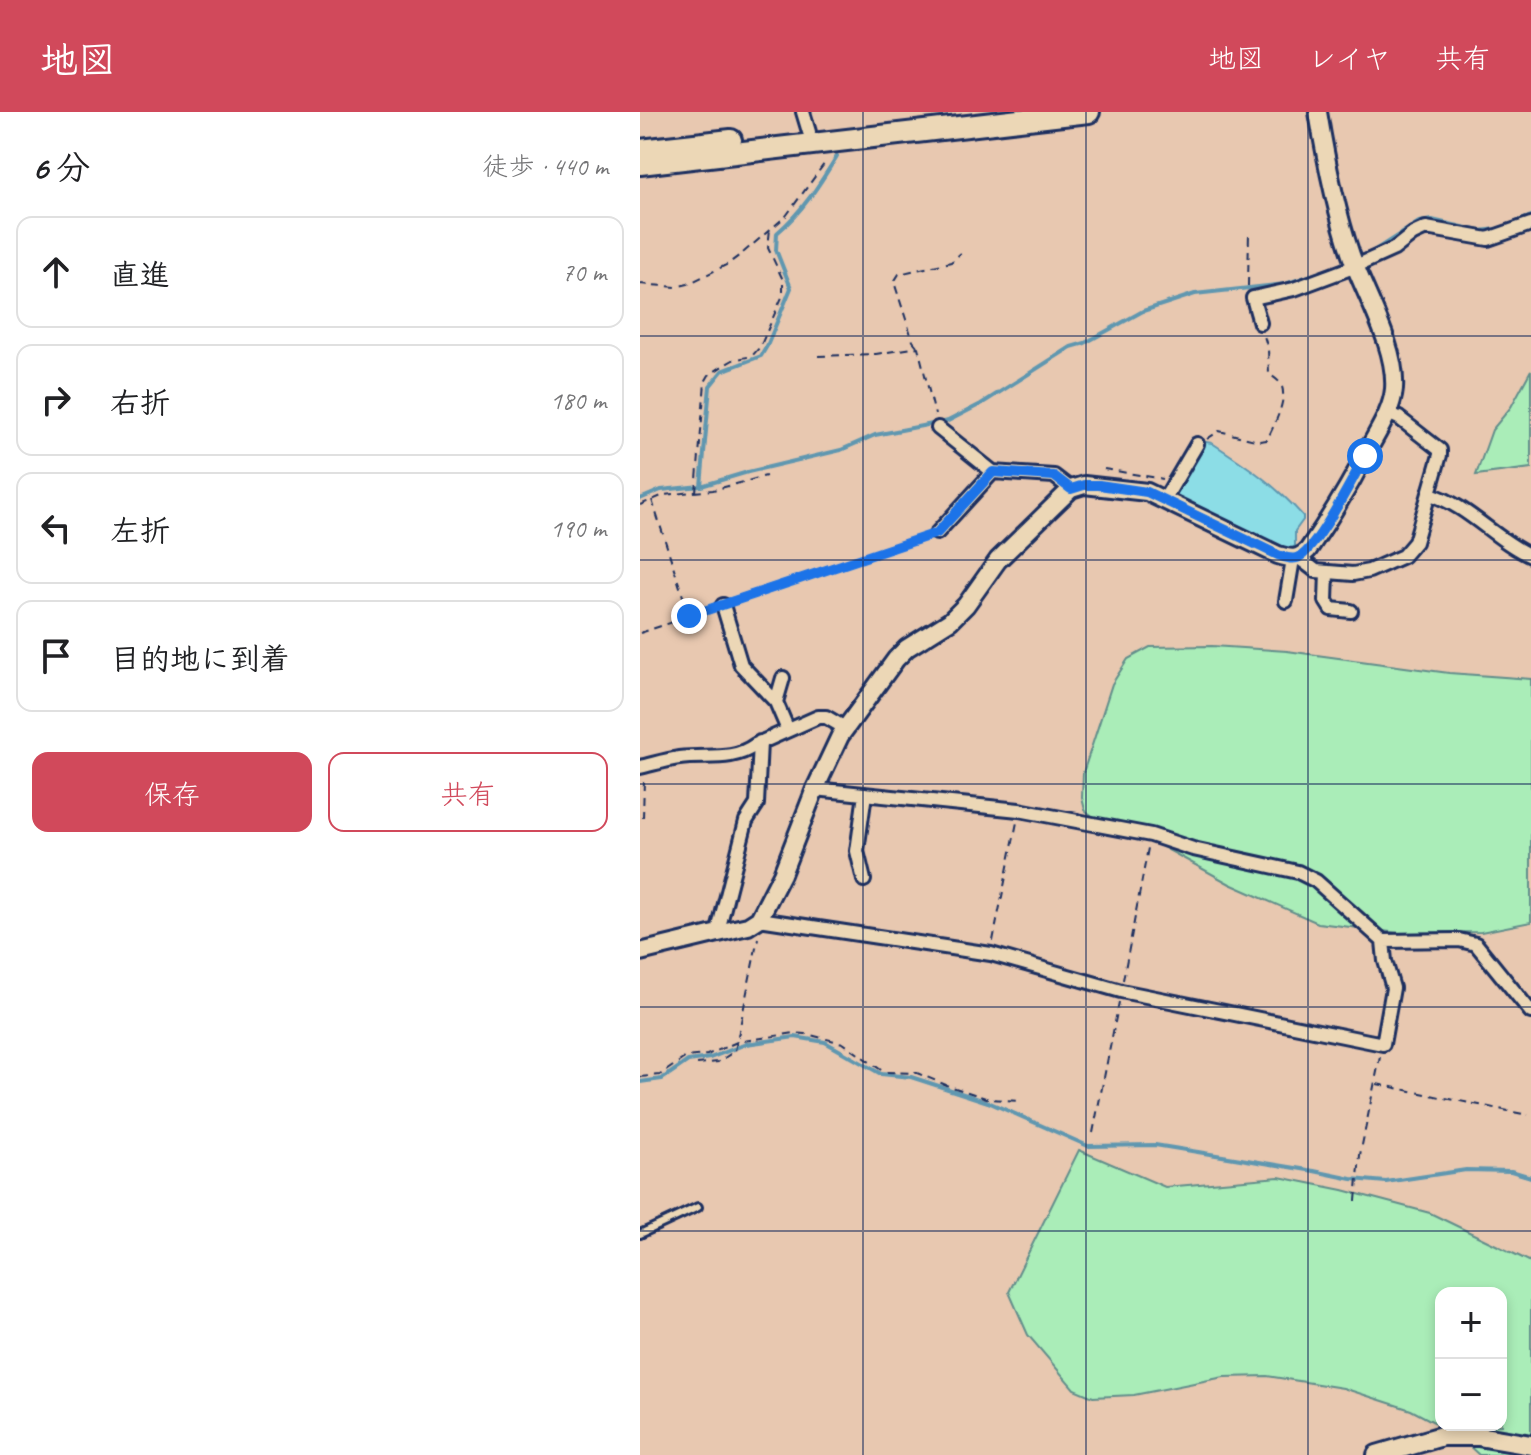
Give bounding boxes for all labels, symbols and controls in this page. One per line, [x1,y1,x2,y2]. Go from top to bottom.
text: 地図 [40,37,116,84]
text: 地図 [1208,41,1264,76]
text: レイヤ [1308,41,1391,76]
text: 共有 [1435,41,1491,76]
text: 6 分 [32,146,90,189]
text: 徒歩 · 440 m [483,150,608,183]
icon: ahead [34,250,78,294]
text: 直進 [110,256,170,294]
text: 70 m [562,256,606,289]
icon: right [34,378,78,422]
text: 右折 [110,384,170,422]
text: 180 m [550,384,606,417]
route start [1347,438,1383,474]
icon: left [34,506,78,550]
text: 左折 [110,512,170,550]
text: 190 m [550,512,606,545]
route end [671,598,707,634]
icon: arrive [34,634,78,678]
text: 目的地に到着 [110,640,290,678]
button: 保存 [32,752,312,832]
button: 共有 [328,752,608,832]
map controls [1435,1287,1507,1431]
button: + [1435,1287,1507,1359]
button: − [1435,1359,1507,1431]

